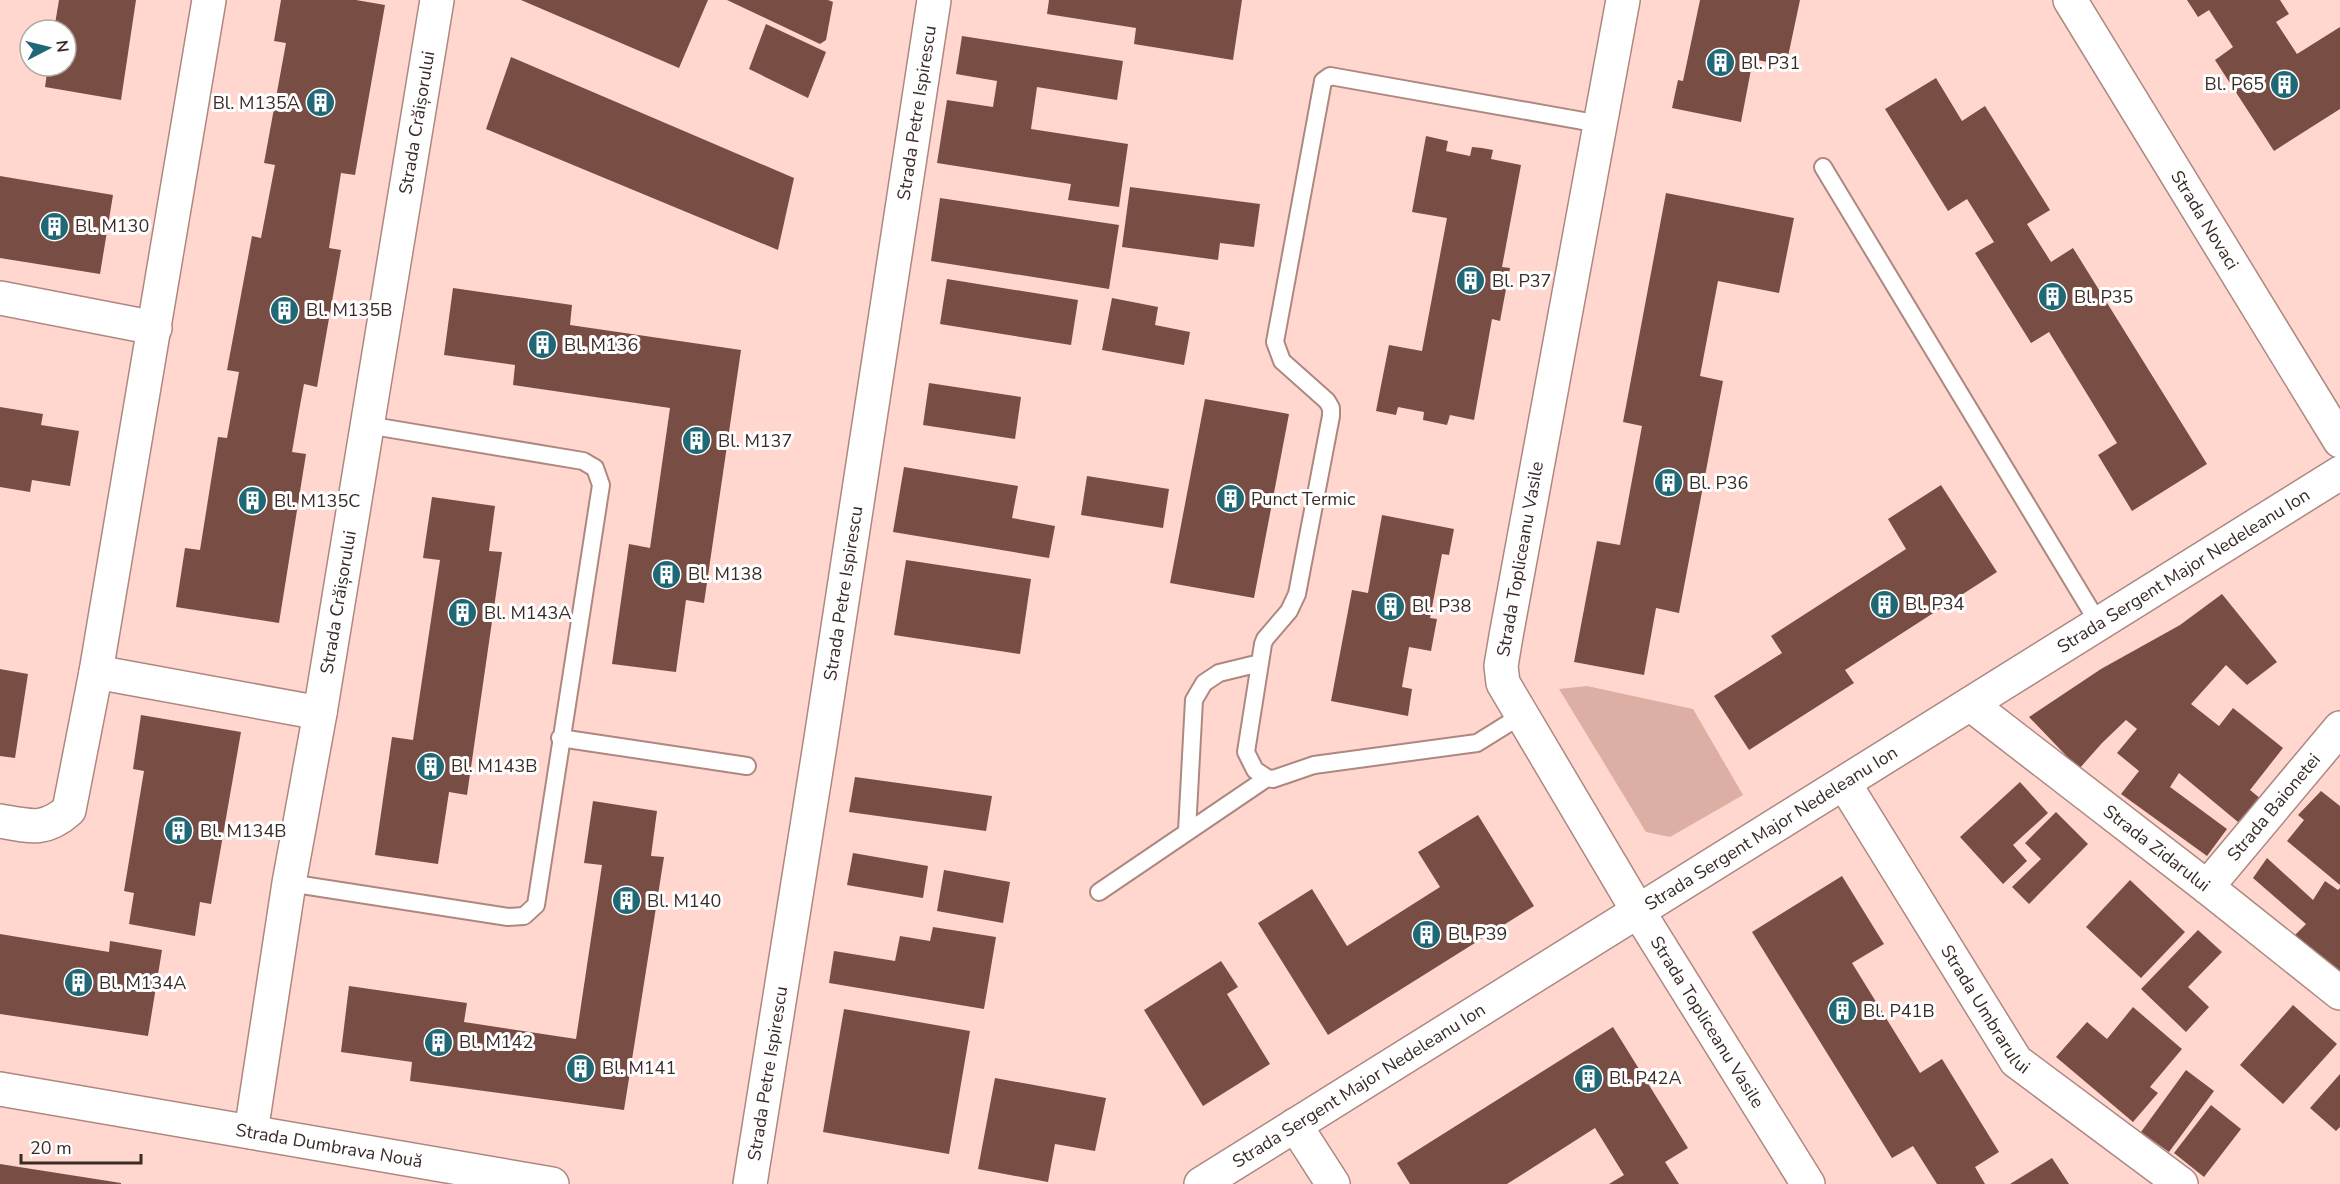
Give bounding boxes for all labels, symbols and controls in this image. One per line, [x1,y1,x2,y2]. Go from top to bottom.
north arrow [18,18,78,78]
street label: Strada Petre Ispirescu [892,24,942,202]
text: N [50,39,74,54]
building icon: Bl. P31 [1704,47,1736,79]
street label: Strada Crăișorului [393,49,440,196]
place label: Bl. P31 [1741,51,1800,75]
building icon: Bl. P65 [2269,68,2301,100]
place label: Bl. P65 [2205,72,2264,96]
building icon: Bl. M135A [305,87,337,119]
place label: Bl. M135A [213,91,300,115]
street label: Strada Novaci [2165,166,2244,274]
building icon: Bl. M130 [38,210,70,242]
place label: Bl. M130 [75,214,149,238]
building icon: Bl. P37 [1455,265,1487,297]
place label: Bl. P37 [1492,269,1551,293]
building icon: Bl. P35 [2037,281,2069,313]
place label: Bl. P35 [2074,285,2133,309]
building icon: Bl. M135B [269,294,301,326]
place label: Bl. M135B [306,298,392,322]
building icon: Bl. M136 [527,329,559,361]
place label: Bl. M136 [564,333,638,357]
building icon: Bl. M137 [681,425,713,457]
place label: Bl. M137 [718,429,792,453]
street label: Strada Topliceanu Vasile [1491,459,1549,659]
building icon: Bl. P36 [1652,467,1684,499]
place label: Bl. P36 [1689,471,1748,495]
building icon: Punct Termic [1214,483,1246,515]
street label: Strada Sergent Major Nedeleanu Ion [2052,483,2314,659]
building icon: Bl. M135C [237,485,269,517]
place label: Punct Termic [1251,487,1355,511]
place label: Bl. M135C [274,489,360,513]
street label: Strada Petre Ispirescu [818,504,868,682]
street label: Strada Crăișorului [315,529,362,676]
building icon: Bl. M138 [651,558,683,590]
place label: Bl. M138 [688,562,762,586]
building icon: Bl. P34 [1868,588,1900,620]
building icon: Bl. P38 [1375,590,1407,622]
place label: Bl. P34 [1905,592,1965,616]
place label: Bl. P38 [1412,594,1471,618]
building icon: Bl. M143A [447,597,479,629]
place label: Bl. M143A [484,601,571,625]
street label: Strada Sergent Major Nedeleanu Ion [1640,740,1902,916]
street label: Strada Baionetei [2222,748,2326,866]
building icon: Bl. M143B [414,750,446,782]
place label: Bl. M143B [451,754,537,778]
street label: Strada Zidarului [2098,799,2215,897]
building icon: Bl. M134B [163,815,195,847]
place label: Bl. M134B [200,819,286,843]
building icon: Bl. M140 [610,885,642,917]
place label: Bl. M140 [647,889,721,913]
building icon: Bl. P39 [1411,918,1443,950]
place label: Bl. P39 [1448,922,1507,946]
street label: Strada Topliceanu Vasile [1645,932,1770,1113]
street label: Strada Umbrarului [1935,940,2035,1079]
building icon: Bl. M134A [62,967,94,999]
place label: Bl. M134A [99,971,186,995]
street label: Strada Petre Ispirescu [742,984,793,1162]
building icon: Bl. P41B [1826,995,1858,1027]
street label: Strada Sergent Major Nedeleanu Ion [1228,998,1490,1173]
place label: Bl. P41B [1863,999,1935,1023]
building icon: Bl. M142 [422,1026,454,1058]
place label: Bl. M142 [459,1030,533,1054]
building icon: Bl. M141 [565,1052,597,1084]
place label: Bl. M141 [602,1056,676,1080]
building icon: Bl. P42A [1572,1062,1604,1094]
place label: Bl. P42A [1609,1066,1682,1090]
street label: Strada Dumbrava Nouă [234,1118,425,1174]
scale bar [21,1127,141,1165]
text: 20 m [30,1136,72,1160]

